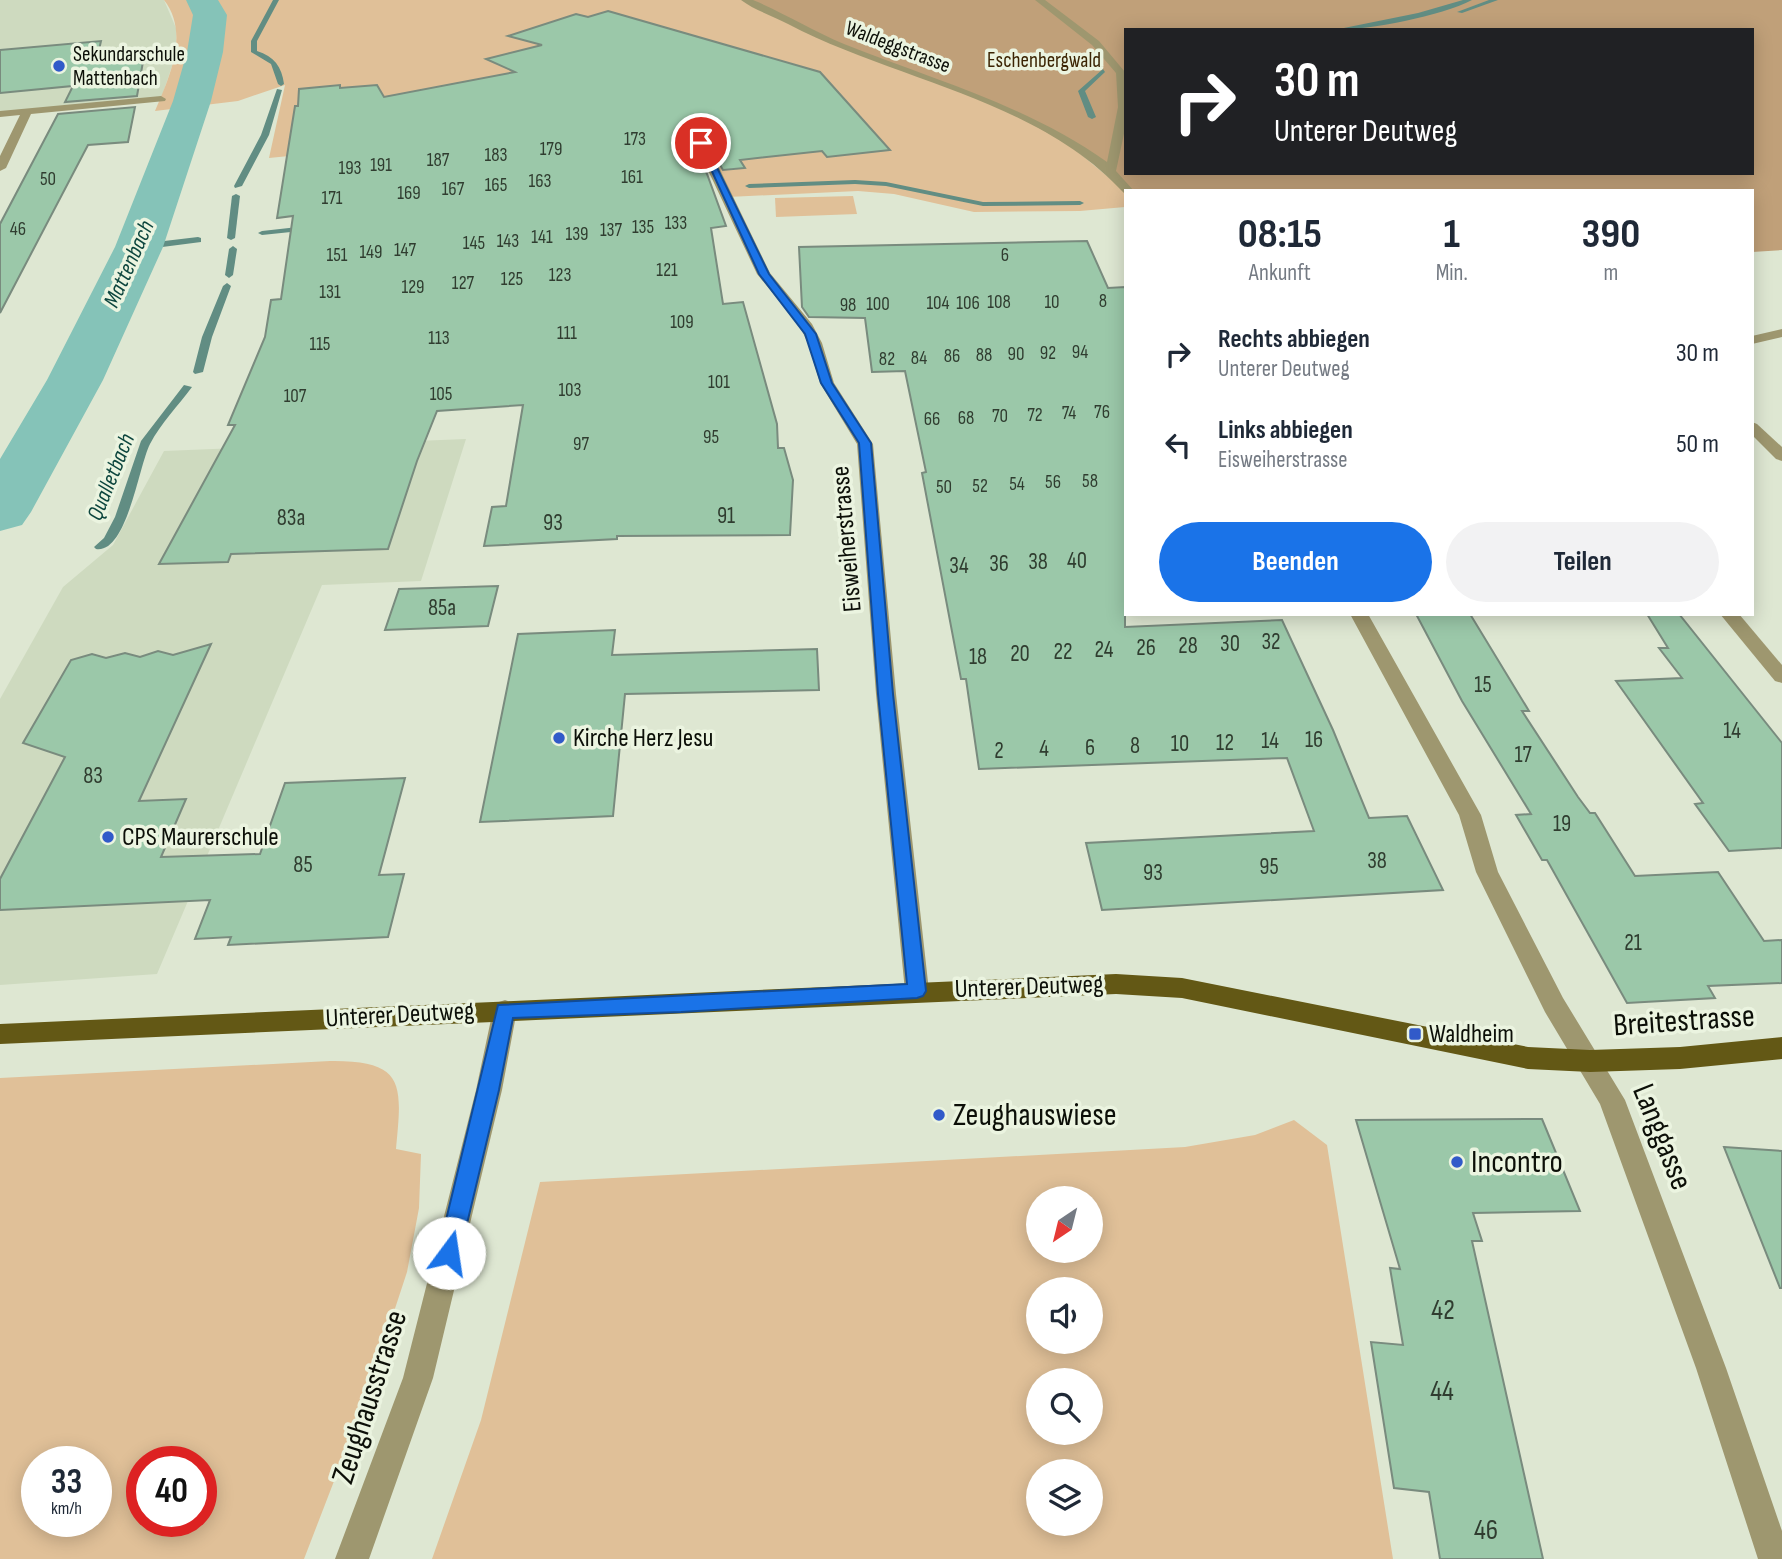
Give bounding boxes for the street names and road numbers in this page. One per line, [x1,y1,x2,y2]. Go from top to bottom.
street label: Waldeggstrasse [842,16,954,78]
street label: Eisweiherstrasse [825,465,869,613]
street label: Unterer Deutweg [954,969,1104,1005]
street label: Unterer Deutweg [325,996,475,1034]
street label: Breitestrasse [1612,997,1756,1045]
street label: Langgasse [1623,1078,1701,1196]
street label: Zeughausstrasse [324,1305,416,1489]

